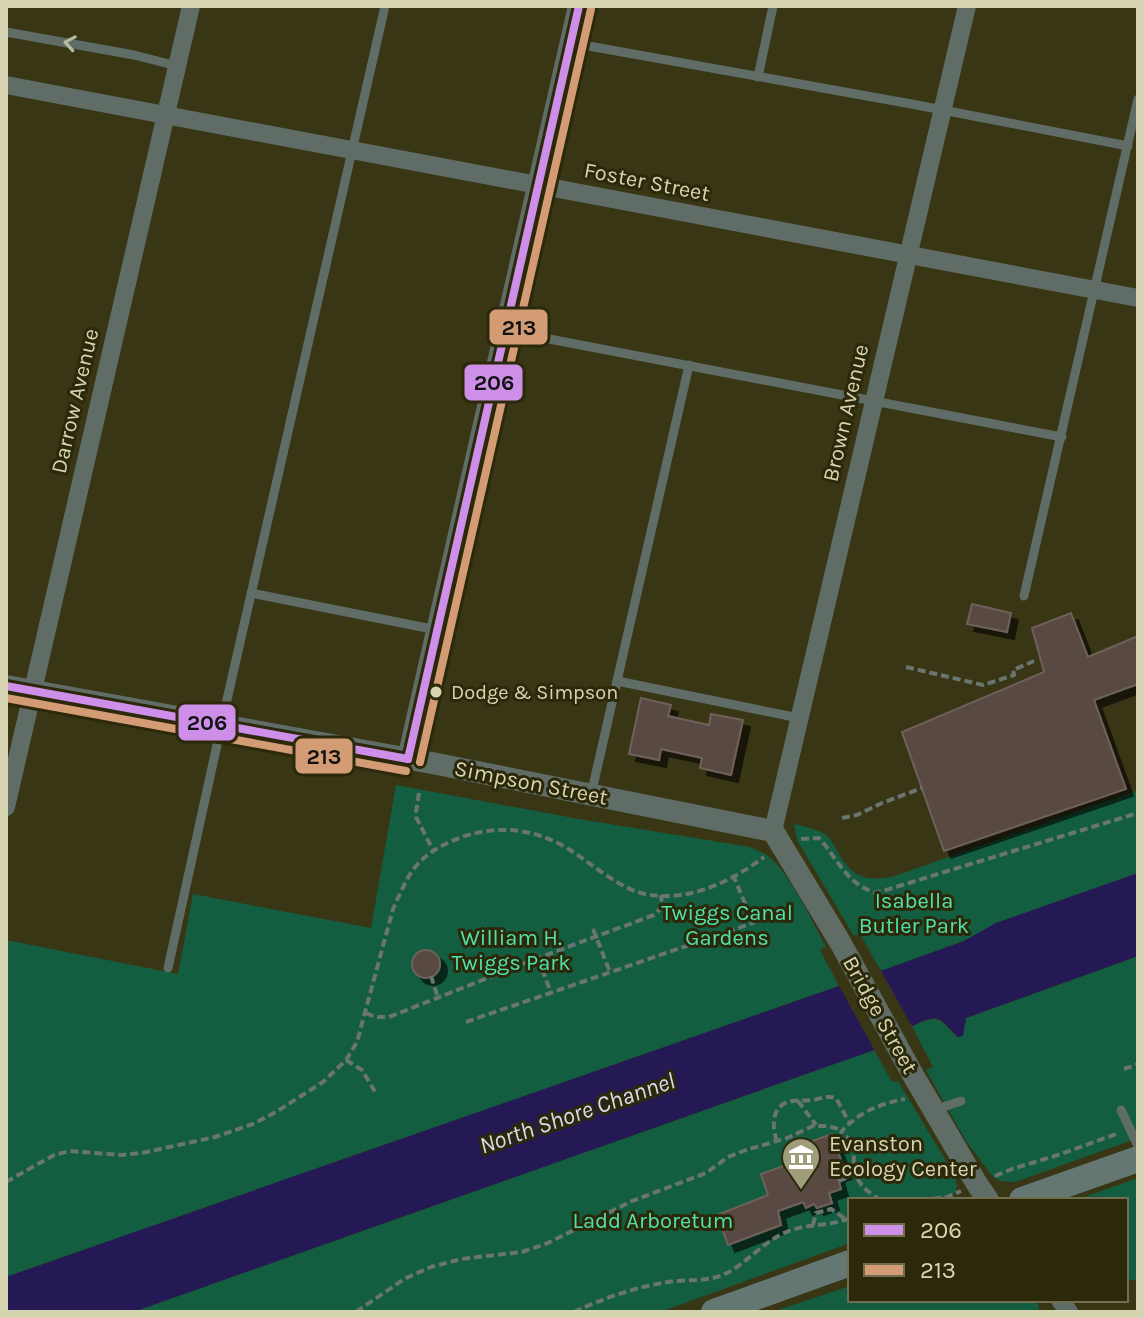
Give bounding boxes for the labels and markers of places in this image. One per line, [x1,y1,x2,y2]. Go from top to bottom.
place label: Dodge & Simpson [451,681,618,704]
marker: Dodge & Simpson [428,684,444,700]
place label: Evanston Ecology Center [829,1131,977,1182]
museum icon: Evanston Ecology Center [780,1136,822,1191]

